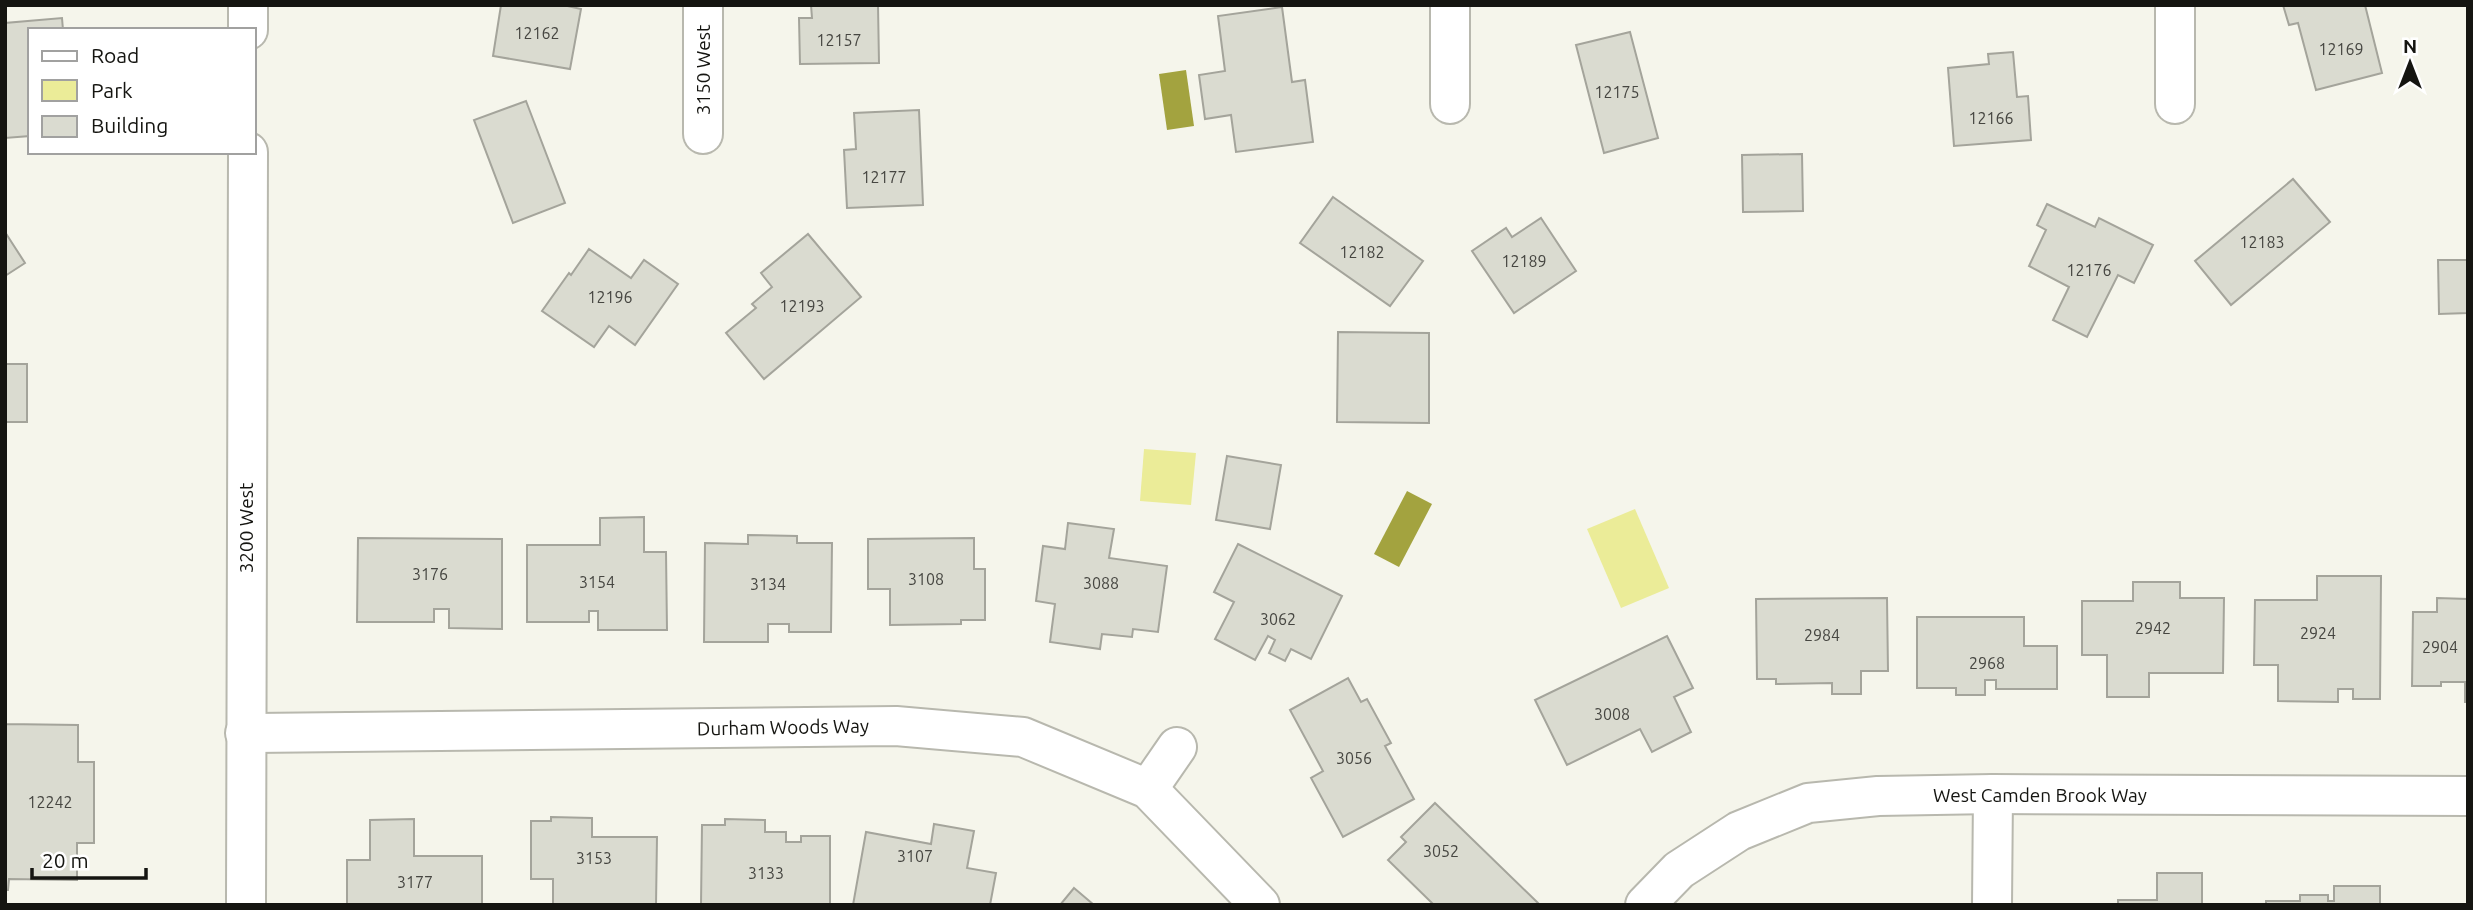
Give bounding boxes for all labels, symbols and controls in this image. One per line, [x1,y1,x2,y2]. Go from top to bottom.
house number: 12162 [514,24,560,42]
street label: 3150 West [692,24,714,115]
legend [28,28,256,154]
north arrow [2375,28,2445,98]
house number: 12157 [816,31,862,49]
text: N [2403,35,2417,57]
house number: 12169 [2318,40,2364,58]
text: Road [91,43,139,67]
text: Park [91,78,133,102]
house number: 12175 [1594,83,1640,101]
house number: 12166 [1968,109,2014,127]
text: Building [91,113,168,137]
house number: 12177 [861,168,907,186]
house number: 12183 [2239,233,2285,251]
house number: 12182 [1339,243,1385,261]
house number: 12189 [1501,252,1547,270]
house number: 12176 [2066,261,2112,279]
house number: 12196 [587,288,633,306]
house number: 12193 [779,297,825,315]
street label: 3200 West [235,482,257,573]
house number: 3176 [412,565,448,583]
house number: 3108 [908,570,944,588]
house number: 3154 [579,573,615,591]
house number: 3088 [1083,574,1119,592]
house number: 3134 [750,575,786,593]
house number: 3062 [1260,610,1296,628]
house number: 2942 [2135,619,2171,637]
house number: 2924 [2300,624,2336,642]
house number: 2984 [1804,626,1840,644]
house number: 2904 [2422,638,2458,656]
house number: 2968 [1969,654,2005,672]
house number: 3008 [1594,705,1630,723]
street label: Durham Woods Way [697,714,869,740]
house number: 3056 [1336,749,1372,767]
street label: West Camden Brook Way [1933,784,2147,806]
house number: 12242 [27,793,73,811]
scale bar [32,836,145,880]
house number: 3052 [1423,842,1459,860]
house number: 3107 [897,847,933,865]
text: 20 m [42,848,89,872]
house number: 3153 [576,849,612,867]
house number: 3133 [748,864,784,882]
house number: 3177 [397,873,433,891]

